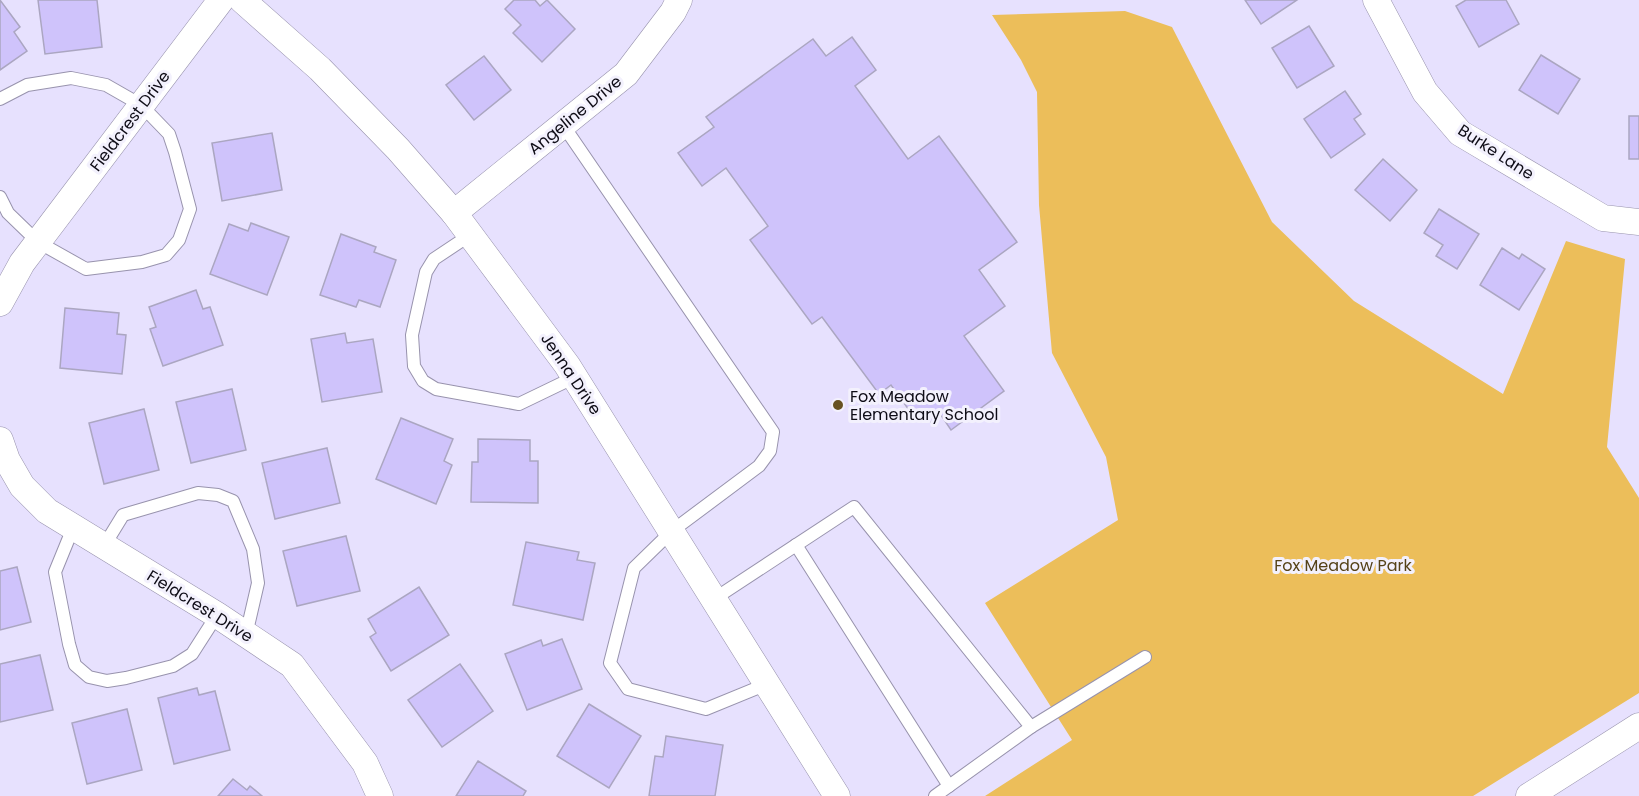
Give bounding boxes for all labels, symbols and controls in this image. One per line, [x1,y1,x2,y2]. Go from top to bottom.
street label: Fieldcrest Drive [84,66,176,176]
street label: Angeline Drive [523,70,627,160]
street label: Burke Lane [1454,119,1539,185]
street label: Jenna Drive [535,329,607,419]
place label: Fox Meadow Elementary School [850,385,998,426]
marker: Fox Meadow Elementary School [831,398,845,412]
park label: Fox Meadow Park [1274,554,1412,577]
street label: Fieldcrest Drive [143,564,257,648]

